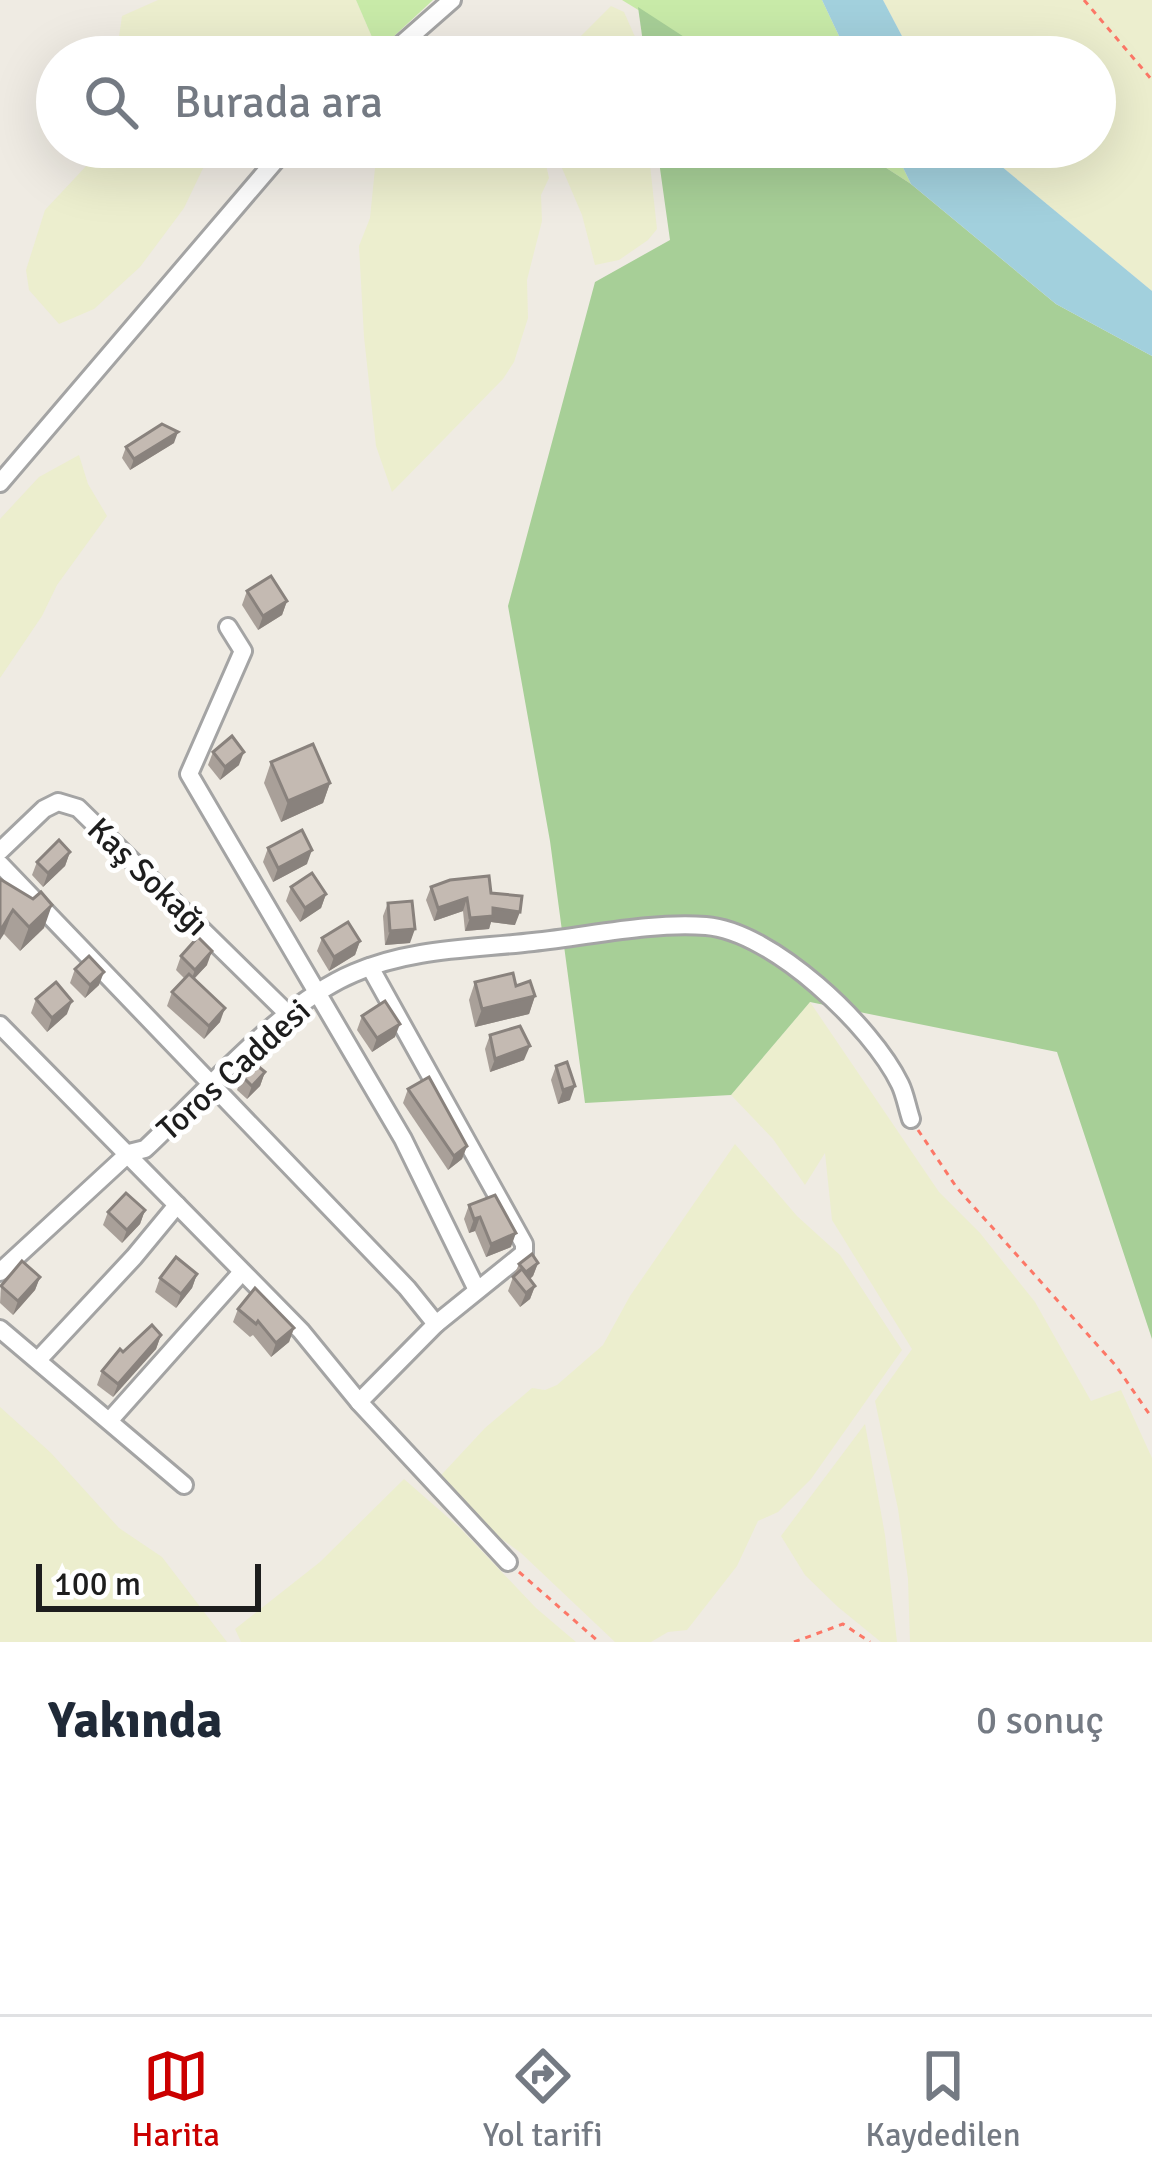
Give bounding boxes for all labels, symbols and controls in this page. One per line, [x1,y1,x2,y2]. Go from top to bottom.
search box [36,36,1116,168]
icon: search [78,69,144,135]
text: Burada ara [174,75,383,130]
street label: Kaş Sokağı [79,809,217,945]
street label: Toros Caddesi [149,991,319,1150]
scale bar [36,1558,261,1611]
text: 100 m [54,1564,141,1605]
text: Yakında [48,1689,222,1752]
text: 0 sonuç [976,1696,1104,1744]
tab: Harita [131,2043,220,2156]
tab: Yol tarifi [483,2043,603,2156]
tab: Kaydedilen [865,2043,1021,2156]

